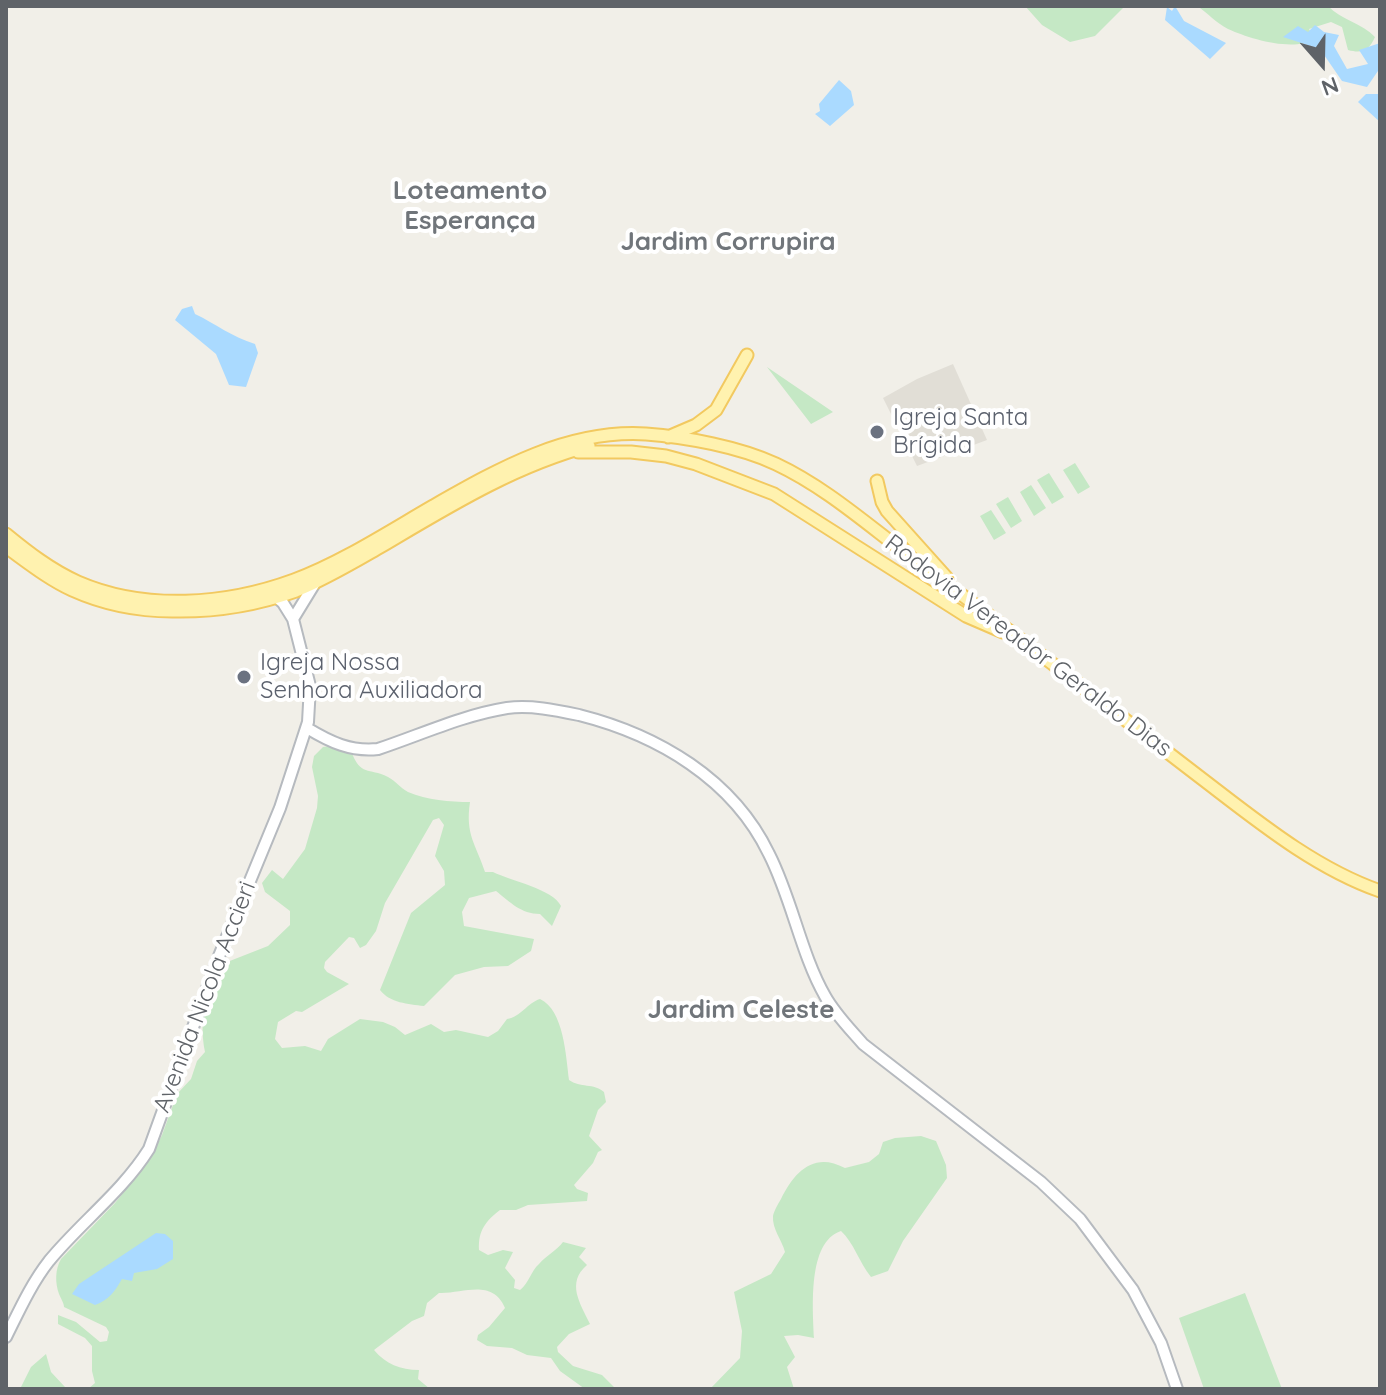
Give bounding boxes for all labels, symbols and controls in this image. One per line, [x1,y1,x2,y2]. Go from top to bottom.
north arrow [1282,24,1362,104]
text: N [1318,71,1343,102]
district label: Loteamento Esperança [393,175,547,236]
district label: Jardim Corrupira [620,226,836,258]
place label: Igreja Santa Brígida [893,404,1028,460]
marker: Igreja Santa Brígida [868,423,886,441]
street label: Rodovia Vereador Geraldo Dias [879,529,1177,763]
place label: Igreja Nossa Senhora Auxiliadora [260,649,483,705]
marker: Igreja Nossa Senhora Auxiliadora [235,668,253,686]
street label: Avenida Nicola Accieri [148,877,262,1117]
district label: Jardim Celeste [647,994,835,1026]

